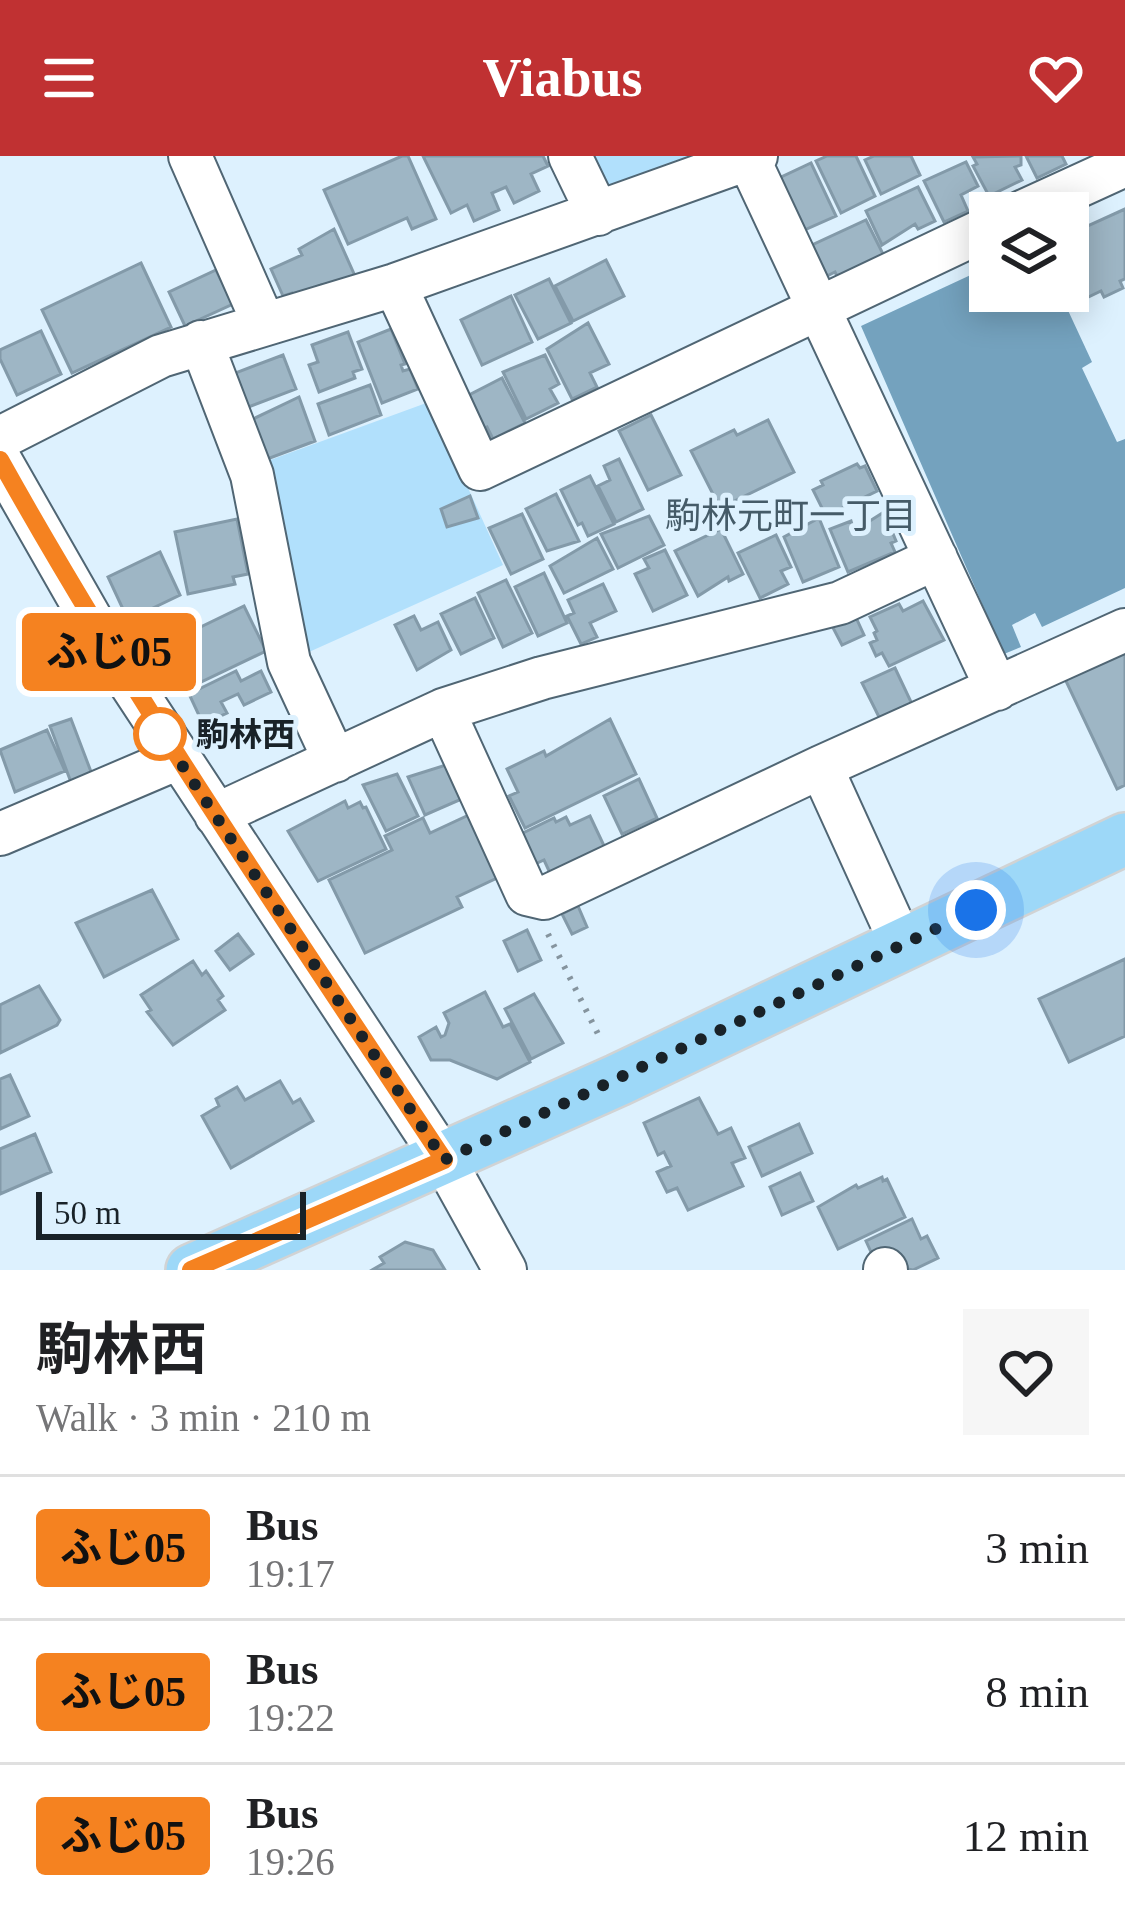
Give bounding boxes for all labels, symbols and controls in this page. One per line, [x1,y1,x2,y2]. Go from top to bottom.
icon: menu [36,45,102,111]
icon: heart [1023,45,1089,111]
text: Viabus [482,48,643,108]
map controls [969,192,1089,312]
button: layers [969,192,1089,312]
district label: 駒林元町一丁目 [665,496,917,536]
line badge: ふじ05 [25,613,193,691]
text: ふじ05 [46,629,172,675]
marker: 駒林西 [135,709,185,759]
place label: 駒林西 [196,717,295,753]
your location [946,880,1006,940]
scale bar [36,1186,306,1239]
text: 50 m [54,1195,121,1231]
button: heart [963,1309,1089,1435]
text: 駒林西 [36,1318,207,1381]
text: Walk · 3 min · 210 m [36,1396,371,1439]
text: Bus [246,1500,319,1550]
text: 3 min [985,1523,1089,1573]
text: ふじ05 [60,1525,186,1571]
text: 19:17 [246,1552,335,1595]
text: Bus [246,1644,319,1694]
text: 8 min [985,1667,1089,1717]
text: ふじ05 [60,1669,186,1715]
text: 19:22 [246,1696,335,1739]
text: Bus [246,1788,319,1838]
text: 12 min [963,1811,1089,1861]
text: ふじ05 [60,1813,186,1859]
text: 19:26 [246,1840,335,1883]

